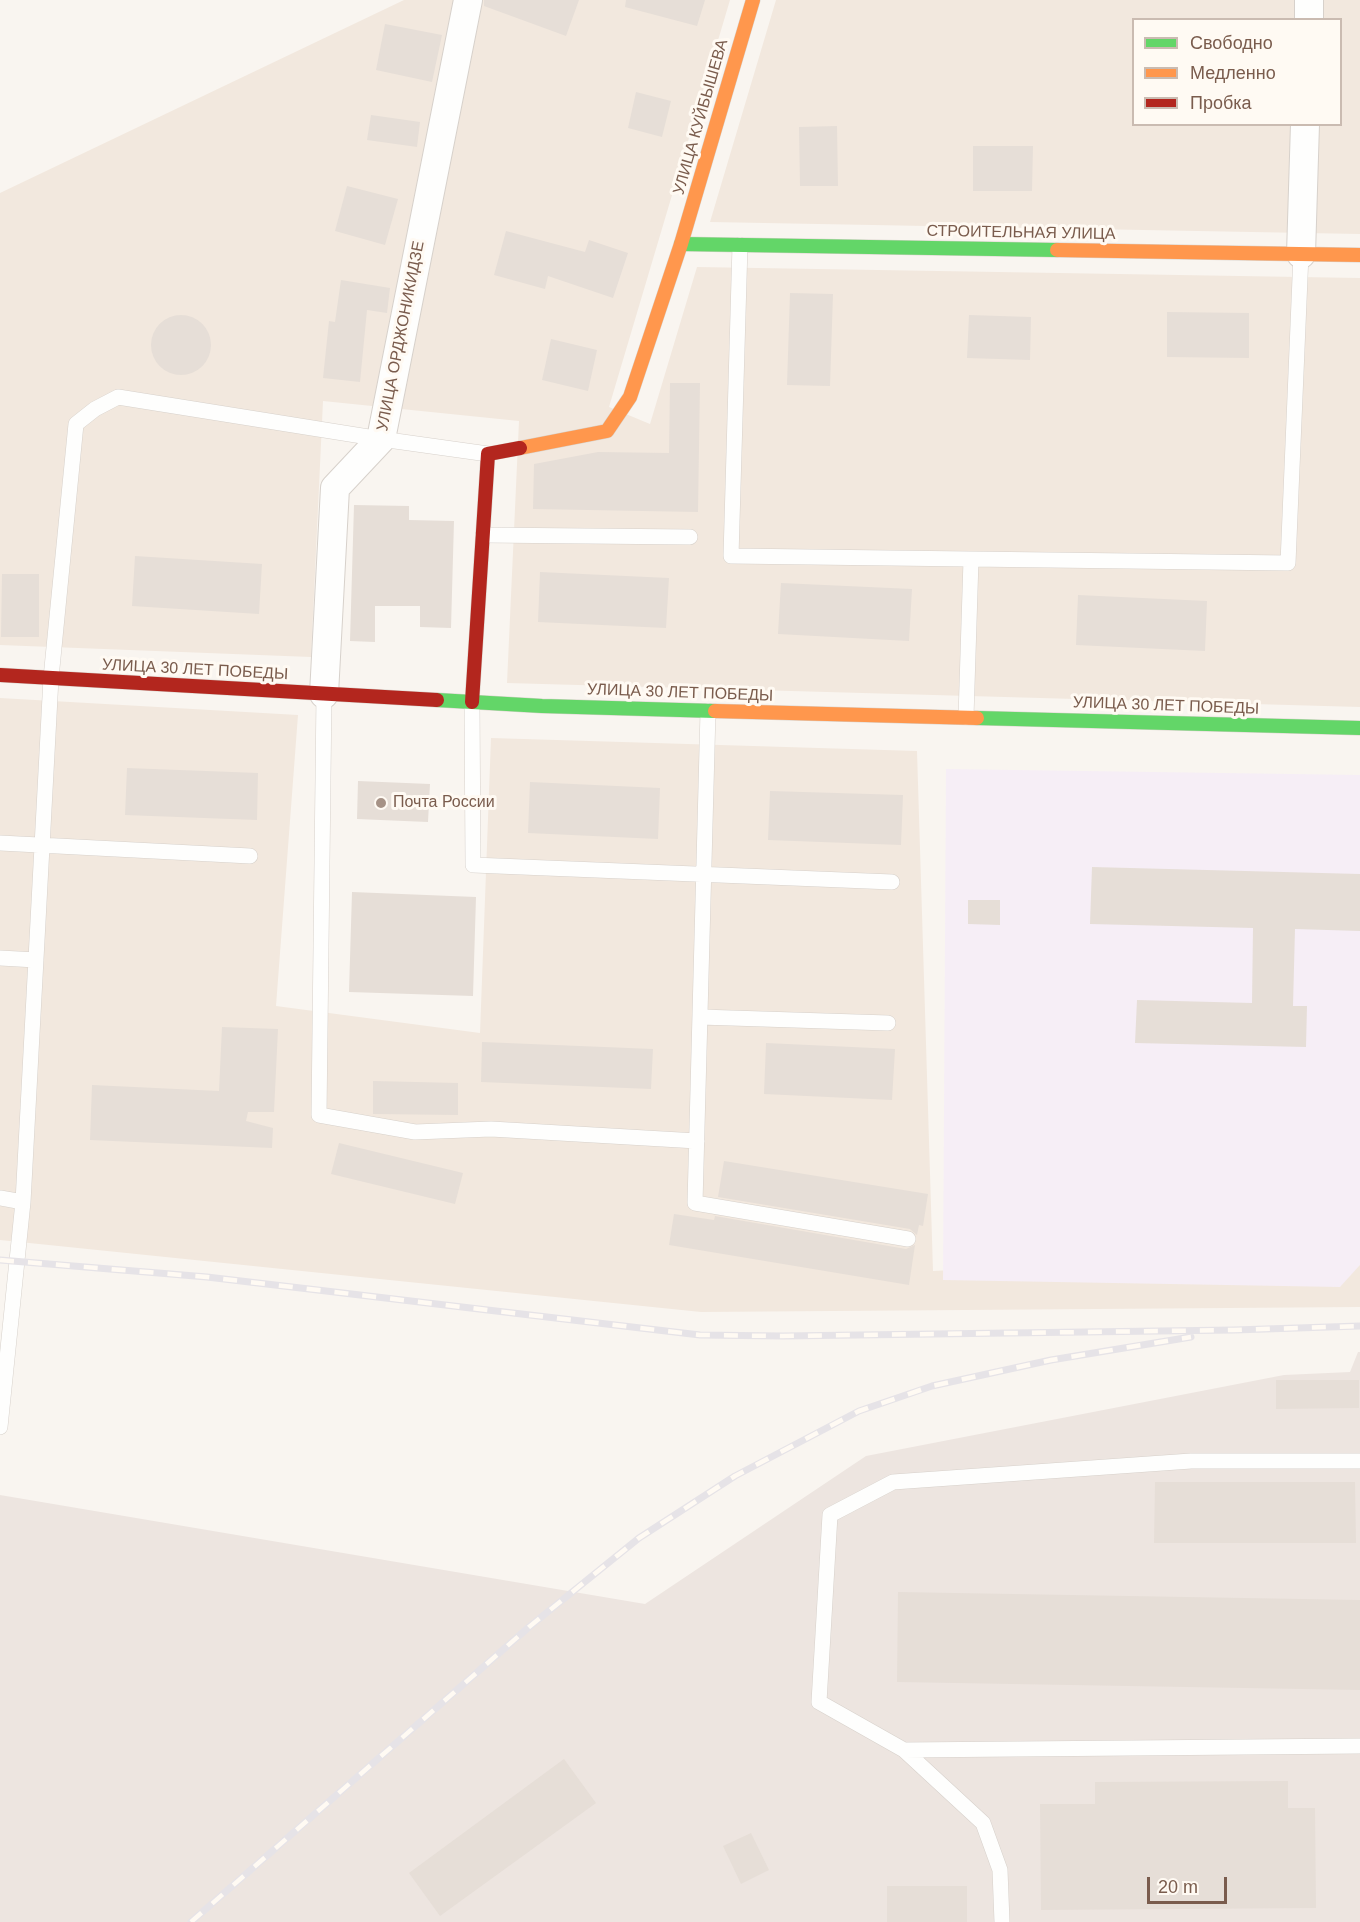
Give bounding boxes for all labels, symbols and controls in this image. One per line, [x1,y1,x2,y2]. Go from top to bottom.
legend [1132,18,1342,126]
text: Свободно [1190,33,1273,53]
street label: УЛИЦА КУЙБЫШЕВА [670,37,732,197]
text: Медленно [1190,63,1276,83]
text: Пробка [1190,93,1252,113]
street label: СТРОИТЕЛЬНАЯ УЛИЦА [926,222,1116,244]
street label: УЛИЦА ОРДЖОНИКИДЗЕ [373,239,429,433]
street label: УЛИЦА 30 ЛЕТ ПОБЕДЫ [101,656,289,684]
street label: УЛИЦА 30 ЛЕТ ПОБЕДЫ [587,680,773,706]
street label: УЛИЦА 30 ЛЕТ ПОБЕДЫ [1073,693,1259,719]
place label: Почта России [393,793,495,813]
marker: Почта России [374,796,388,810]
scale bar [1150,1865,1230,1903]
text: 20 m [1158,1877,1198,1897]

